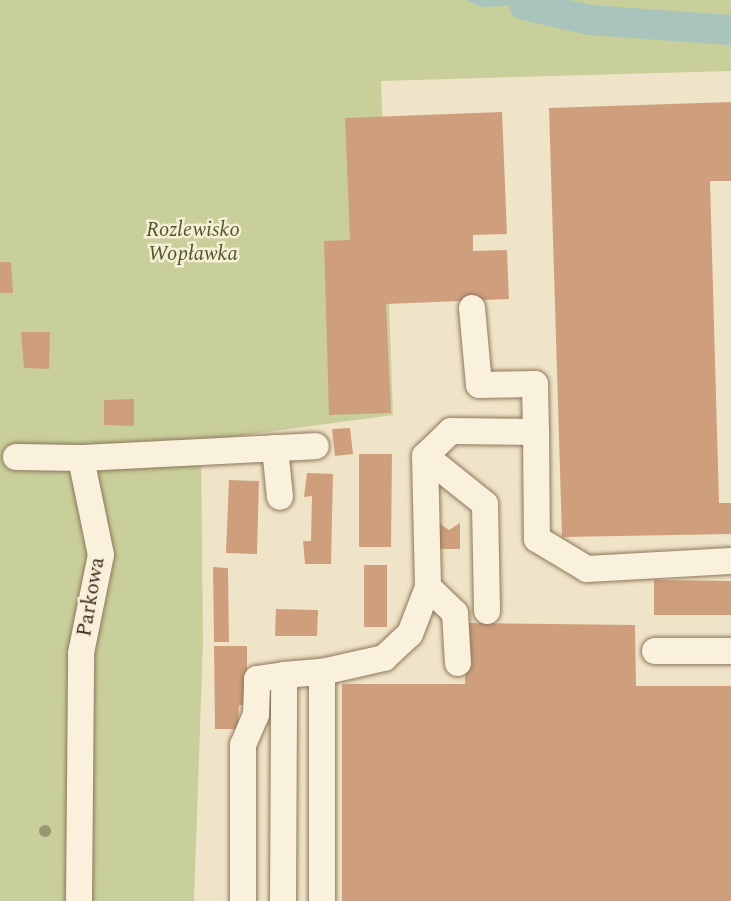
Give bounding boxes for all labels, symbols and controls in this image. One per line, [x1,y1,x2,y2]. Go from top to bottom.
park label: Rozlewisko Wopławka [146,217,240,267]
street label: Parkowa [72,555,110,639]

